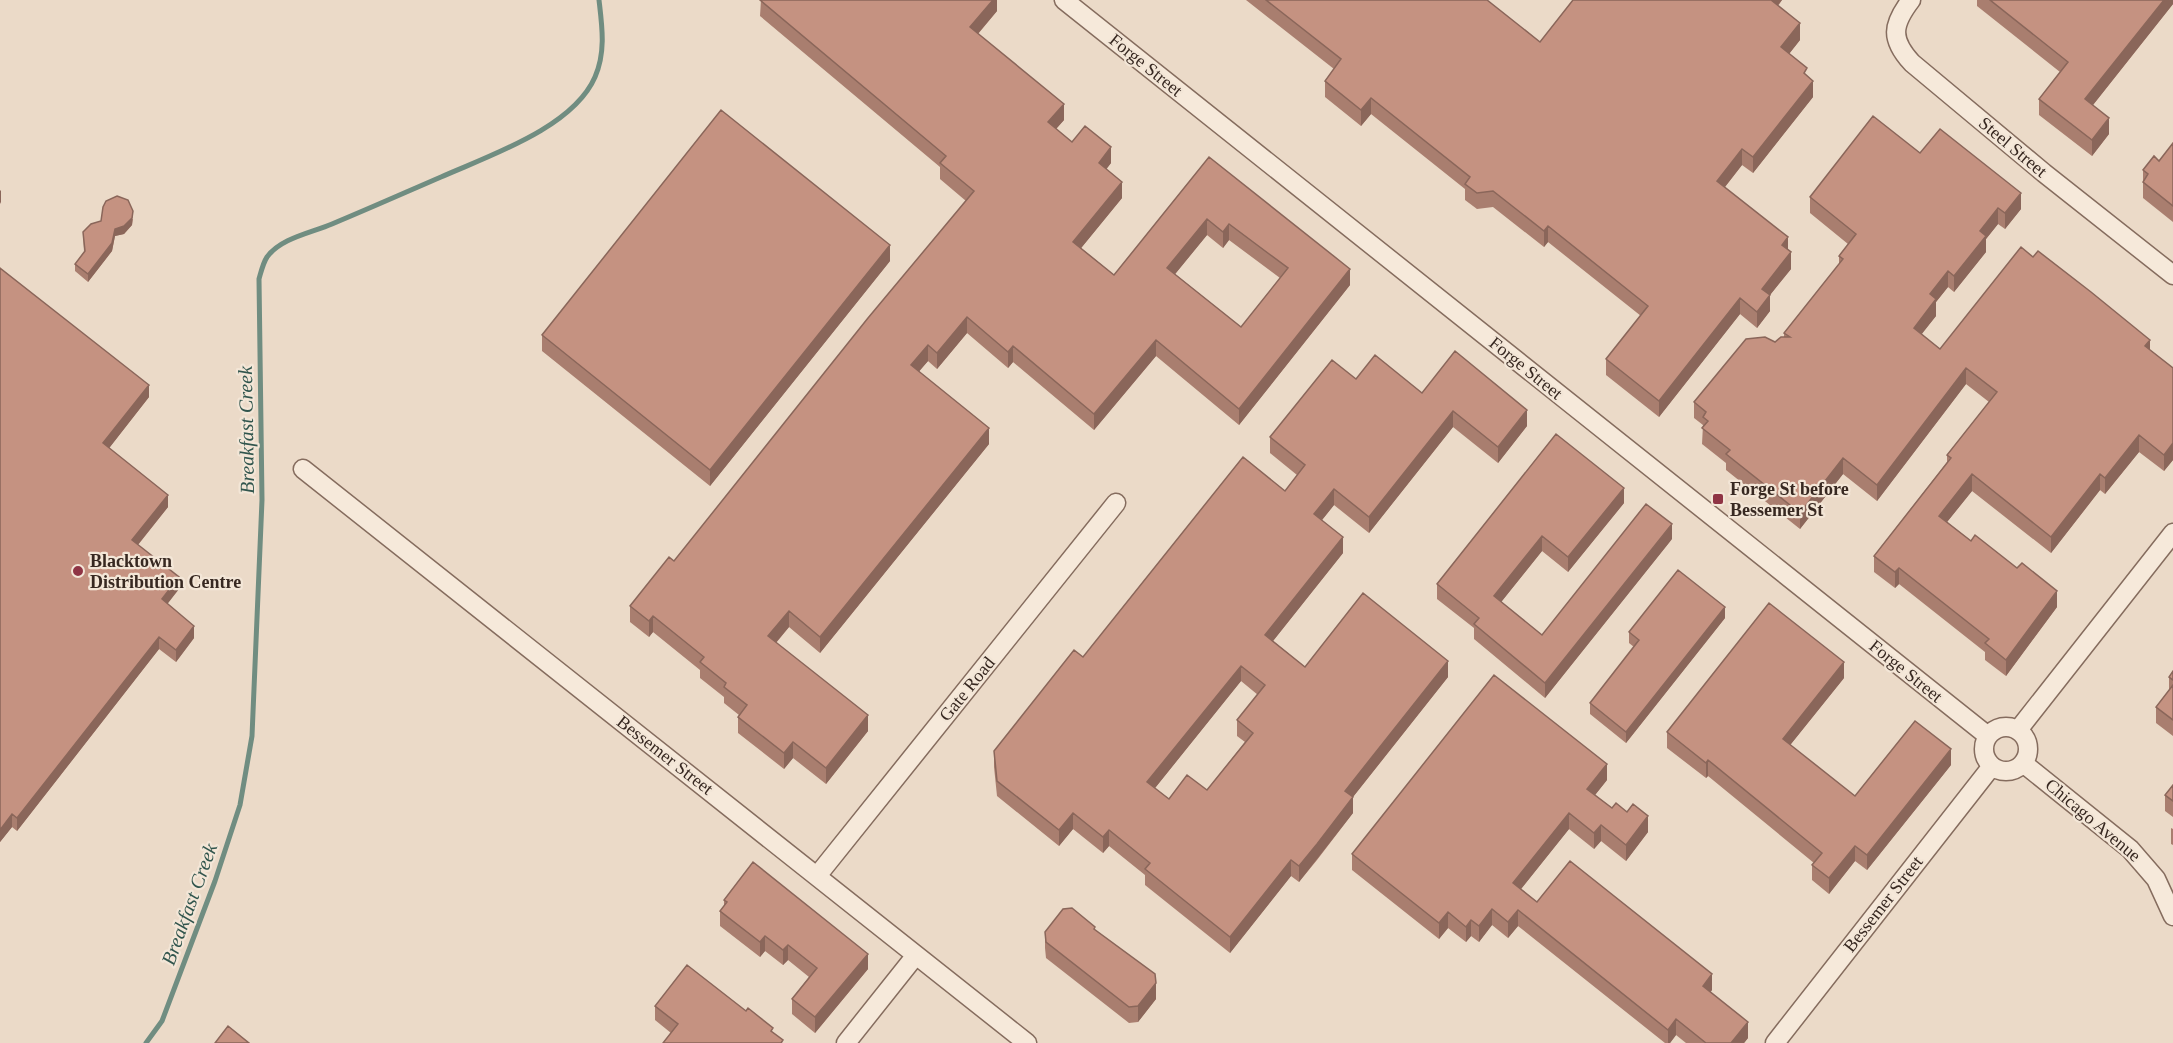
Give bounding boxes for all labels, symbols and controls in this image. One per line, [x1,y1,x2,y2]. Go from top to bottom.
street label: Forge Street [1105,29,1187,101]
street label: Steel Street [1975,113,2051,181]
street label: Forge Street [1485,332,1567,404]
water label: Breakfast Creek [234,365,259,494]
place label: Forge St before Bessemer St [1730,479,1849,520]
marker: Forge St before Bessemer St [1711,492,1725,506]
place label: Blacktown Distribution Centre [90,551,241,592]
marker: Blacktown Distribution Centre [71,564,85,578]
street label: Forge Street [1865,635,1947,707]
street label: Gate Road [935,653,999,725]
street label: Bessemer Street [613,711,717,799]
street label: Chicago Avenue [2041,774,2145,866]
water label: Breakfast Creek [157,839,223,968]
street label: Bessemer Street [1839,852,1927,956]

